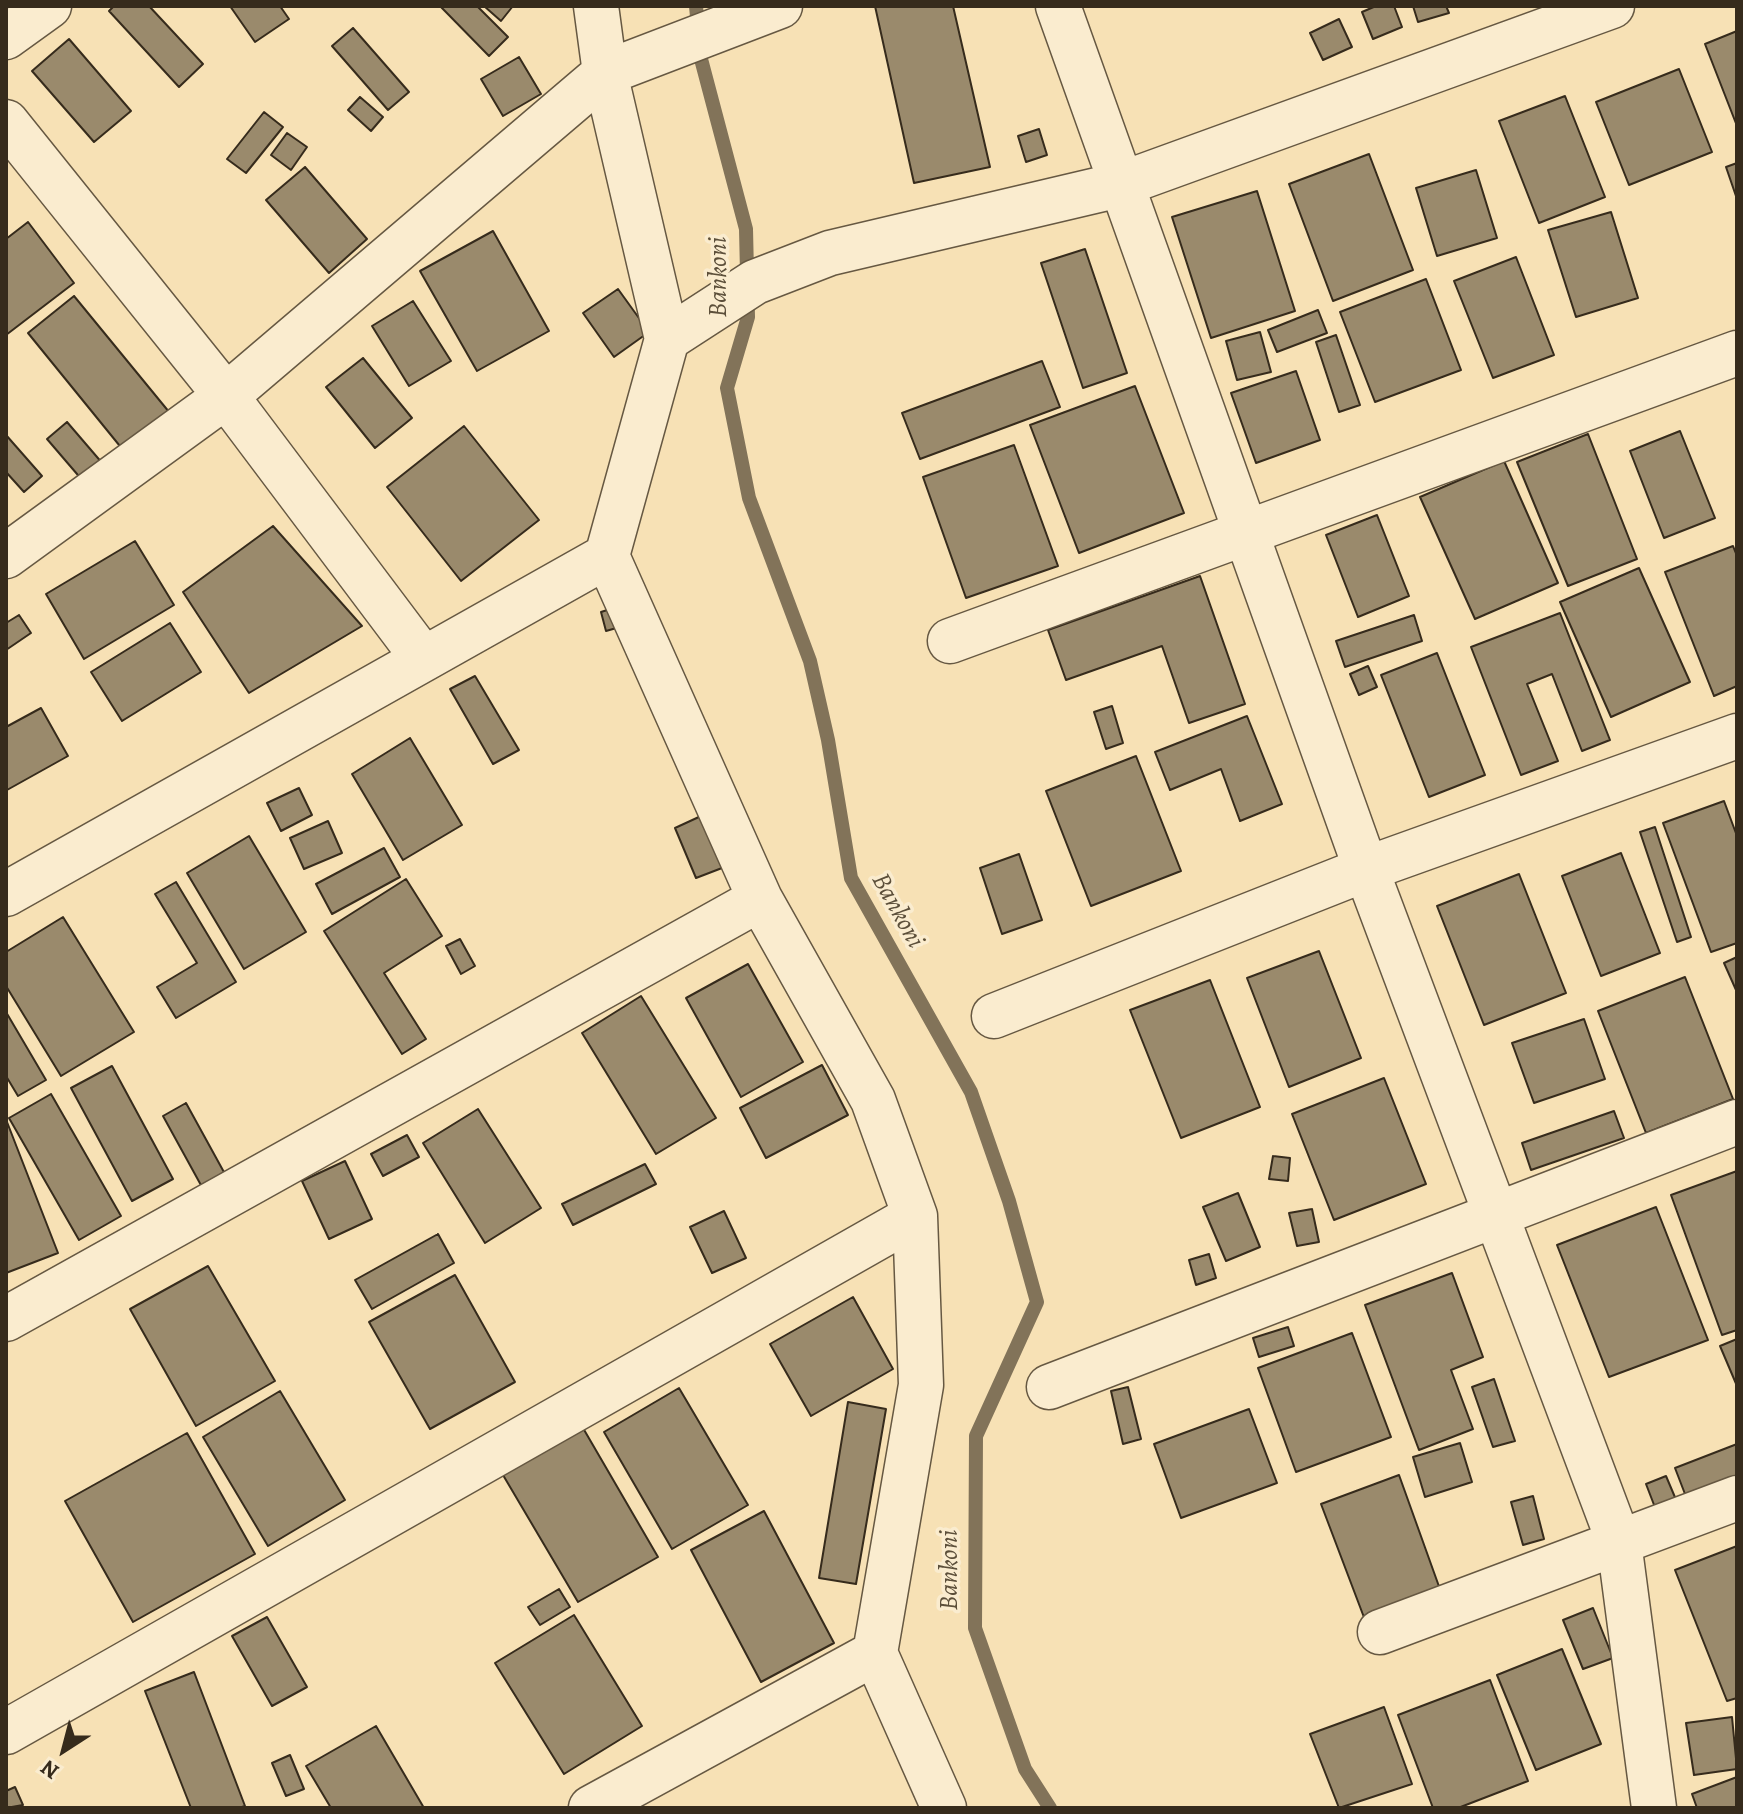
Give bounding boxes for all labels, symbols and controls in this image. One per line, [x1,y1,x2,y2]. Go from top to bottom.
water label: Bankoni [704,237,736,317]
water label: Bankoni [864,868,930,954]
water label: Bankoni [935,1530,967,1610]
north arrow [24,1710,104,1790]
text: N [35,1753,65,1786]

